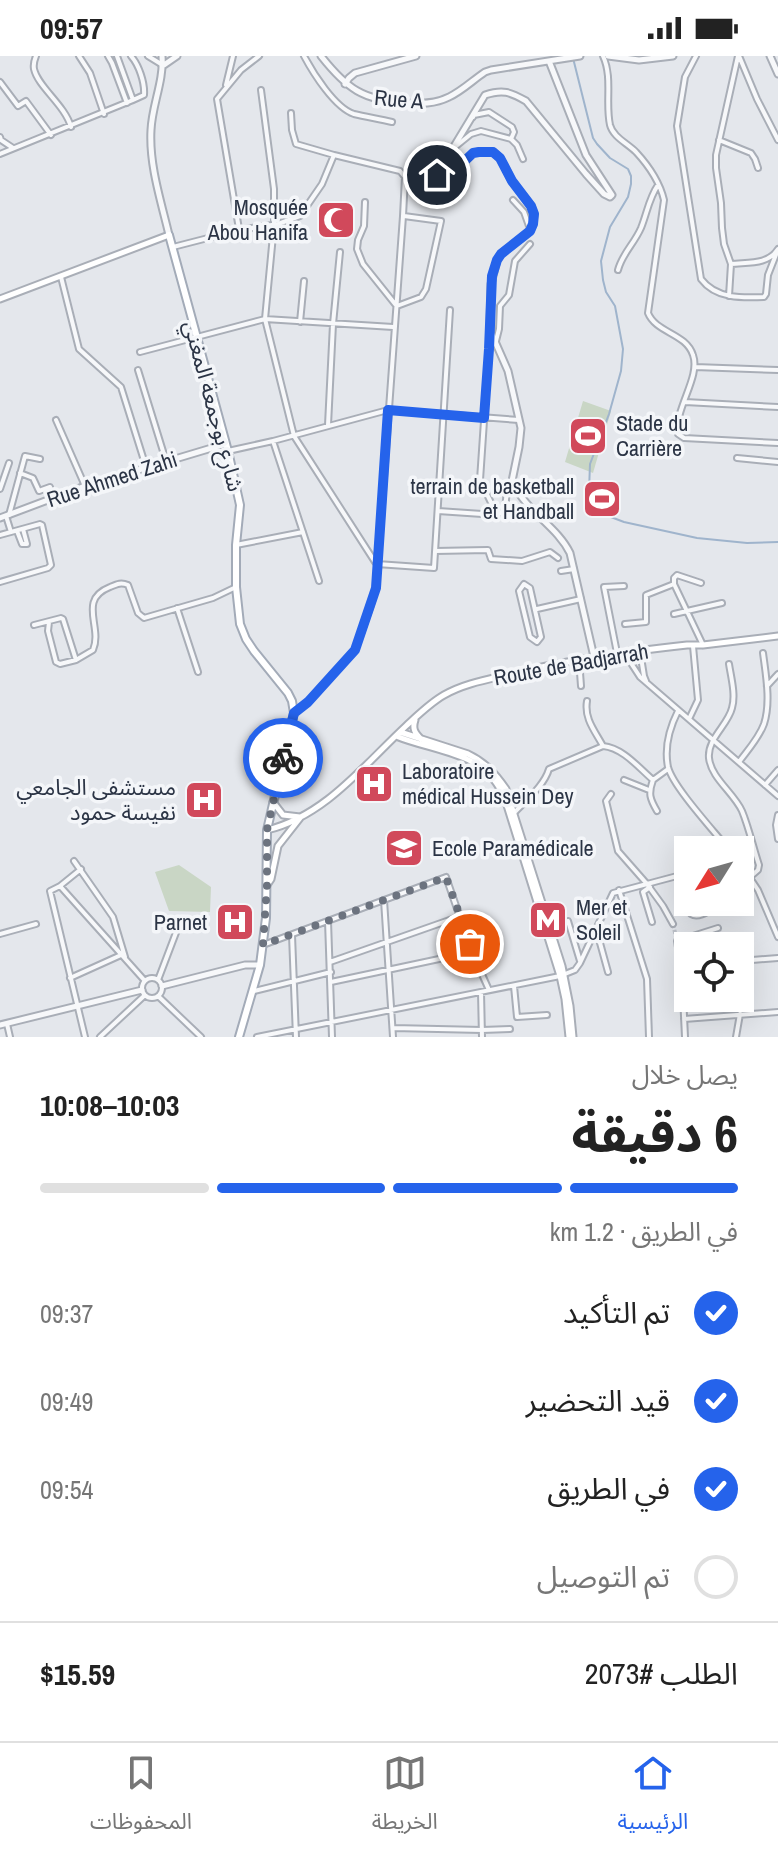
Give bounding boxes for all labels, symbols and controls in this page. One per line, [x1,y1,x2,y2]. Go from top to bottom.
text: 09:57 [40,8,103,48]
street label: Rue A [373,82,426,116]
pin [403,141,471,209]
icon: home [415,153,459,197]
place label: Mosquée Abou Hanifa [207,192,308,247]
mosque icon: Mosquée Abou Hanifa [315,199,357,241]
street label: شارع بوجمعة المغني [175,317,251,495]
place label: Stade du Carrière [616,408,688,463]
sports icon: Stade du Carrière [567,415,609,457]
street label: Rue Ahmed Zahi [43,444,181,514]
place label: terrain de basketball et Handball [411,471,574,526]
sports icon: terrain de basketball et Handball [581,478,623,520]
street label: Route de Badjarrah [491,636,651,692]
courier [243,718,323,798]
icon: bike [261,736,305,780]
place label: Laboratoire médical Hussein Dey [402,756,573,811]
hospital icon: Laboratoire médical Hussein Dey [353,763,395,805]
place label: مستشفى الجامعي نفيسة حمود [16,772,176,827]
hospital icon: مستشفى الجامعي نفيسة حمود [183,779,225,821]
school or university icon: Ecole Paramédicale [383,827,425,869]
place label: Ecole Paramédicale [432,833,593,863]
north arrow [674,836,754,916]
map controls [674,836,754,1012]
place label: Mer et Soleil [576,892,627,947]
metro station icon: Mer et Soleil [527,899,569,941]
hospital icon: Parnet [214,901,256,943]
place label: Parnet [154,907,207,937]
pin [436,910,504,978]
icon: bag [448,922,492,966]
button: locate [674,932,754,1012]
text: يصل خلال [632,1057,738,1092]
text: 10:03–10:08 [40,1085,180,1125]
text: 6 دقيقة [572,1098,738,1168]
text: في الطريق · 1.2 km [550,1214,738,1249]
icon: check [694,1291,738,1335]
text: تم التأكيد [563,1292,670,1332]
text: 09:37 [40,1296,93,1331]
icon: check [694,1379,738,1423]
text: قيد التحضير [526,1380,670,1420]
text: 09:49 [40,1384,93,1419]
icon: check [694,1467,738,1511]
text: في الطريق [547,1468,670,1508]
text: 09:54 [40,1472,93,1507]
text: تم التوصيل [537,1556,670,1596]
text: الطلب #2073 [585,1653,738,1693]
text: $15.59 [40,1654,115,1694]
tab: المحفوظات [90,1751,192,1845]
tab: الخريطة [372,1751,438,1845]
tab: الرئيسية [617,1751,688,1845]

